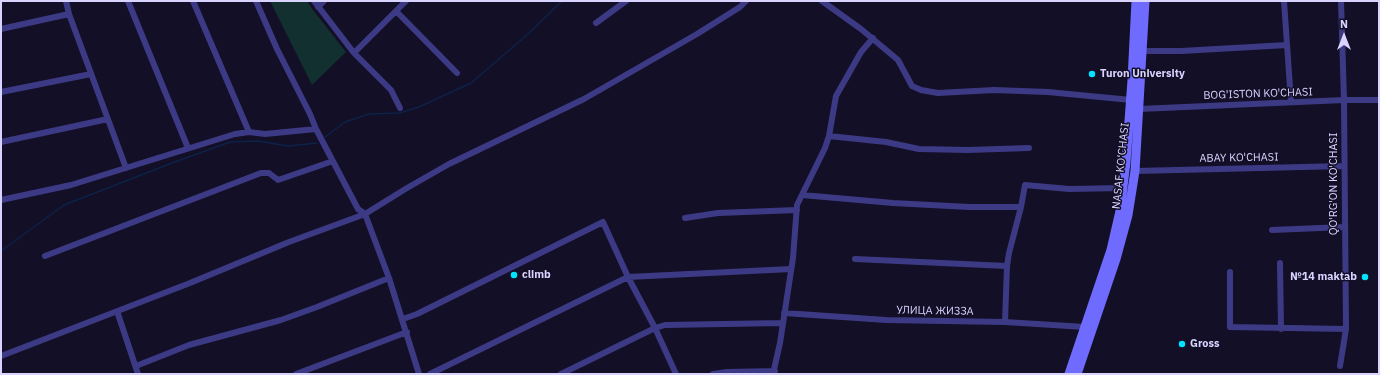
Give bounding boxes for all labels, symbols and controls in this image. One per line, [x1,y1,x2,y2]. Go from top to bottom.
north arrow [1324,16,1364,56]
text: N [1340,17,1348,31]
place label: Turon University [1100,67,1185,81]
marker: Turon University [1087,69,1097,79]
street label: BOG'ISTON KO'CHASI [1203,85,1313,103]
street label: NASAF KO‘CHASI [1110,122,1132,210]
street label: QO'RG'ON KO'CHASI [1327,133,1341,235]
street label: ABAY KO'CHASI [1199,151,1279,165]
place label: climb [522,268,551,282]
marker: climb [509,270,519,280]
place label: №14 maktab [1290,270,1357,284]
marker: №14 maktab [1360,272,1370,282]
street label: УЛИЦА ЖИЗЗА [896,304,974,318]
place label: Gross [1190,337,1220,351]
marker: Gross [1177,339,1187,349]

